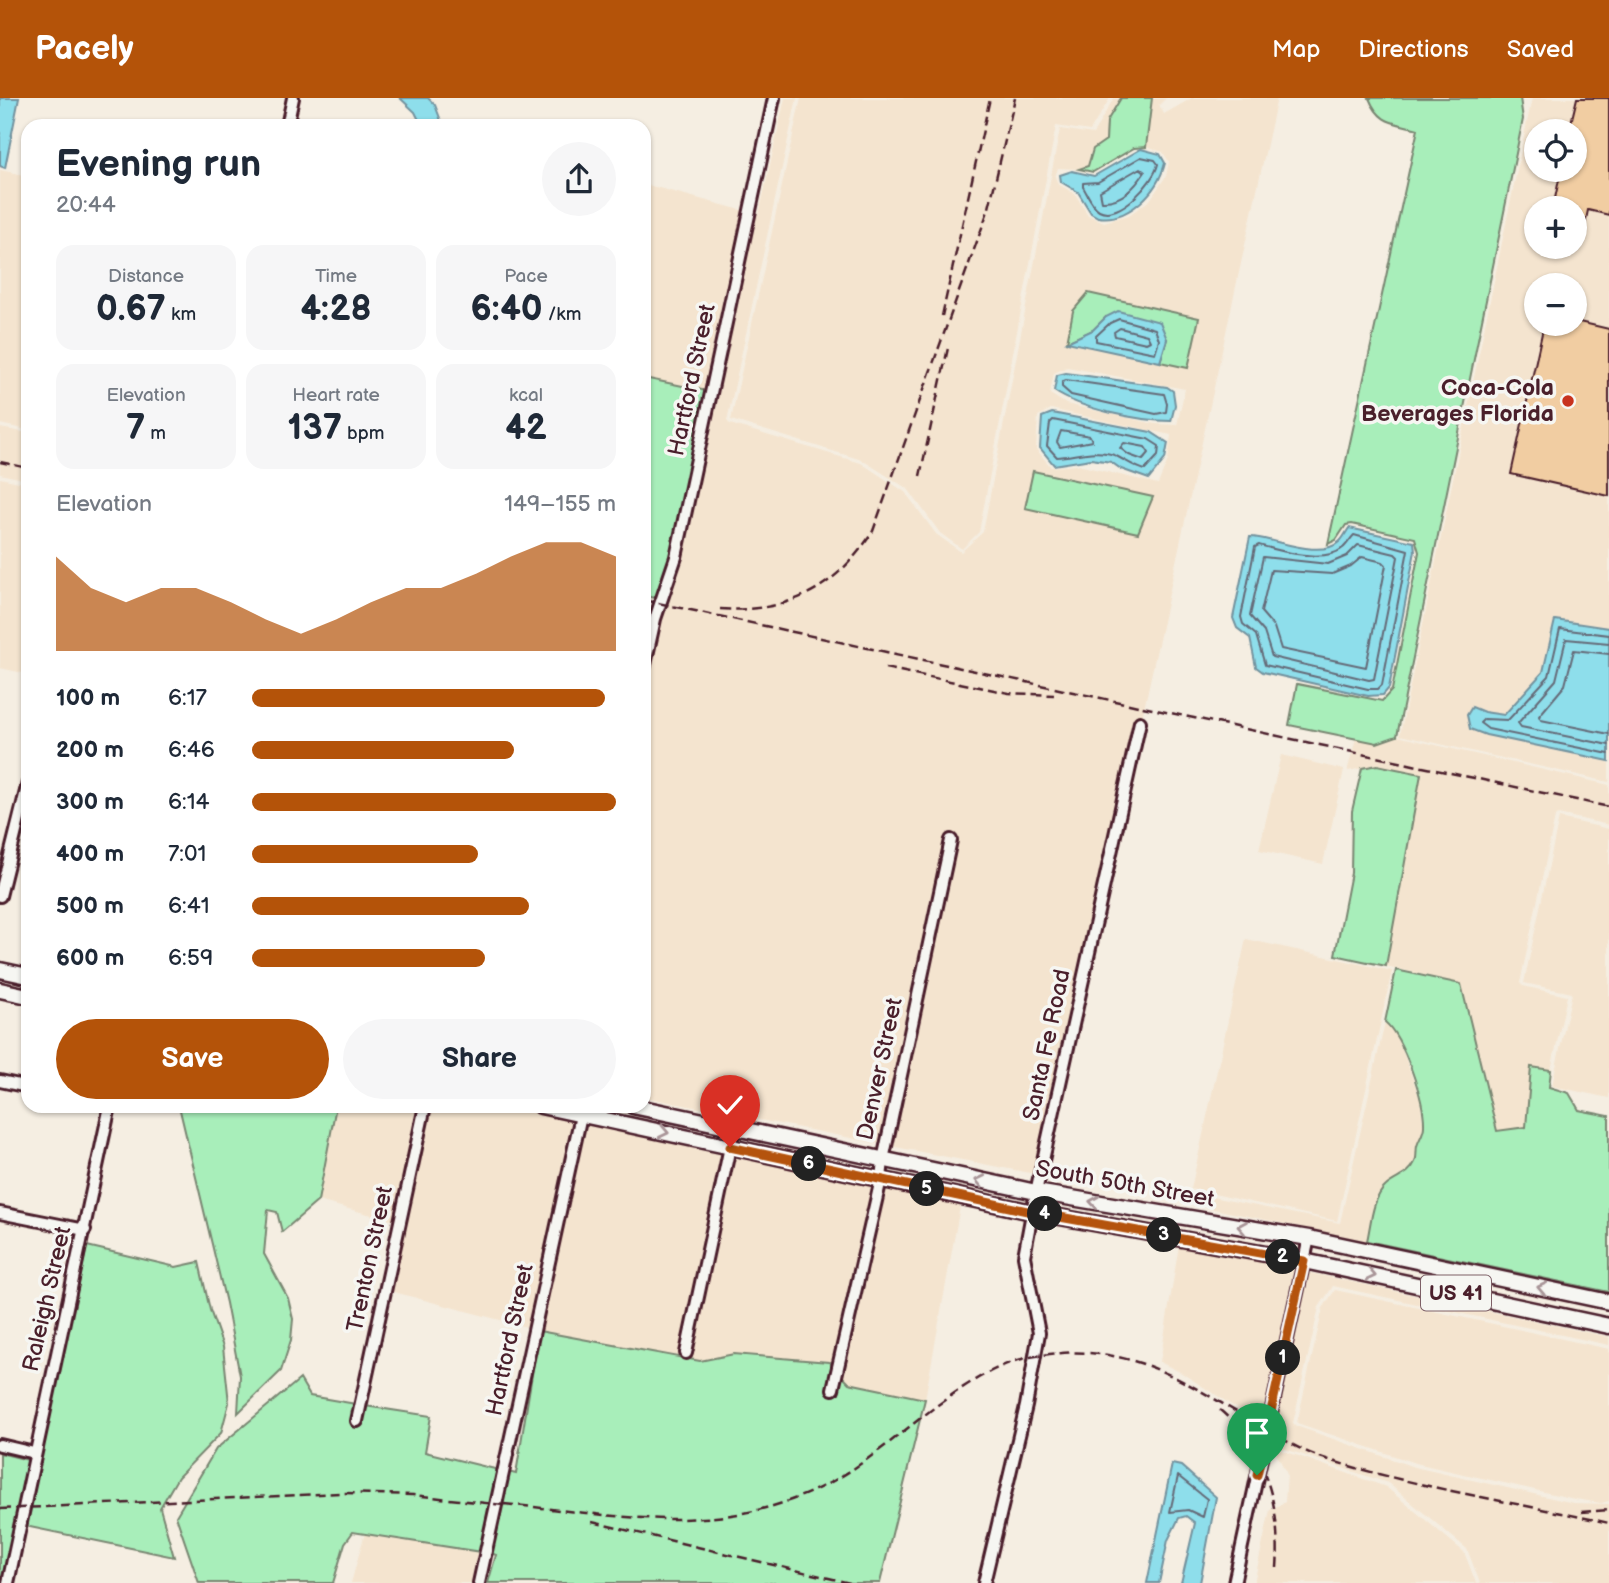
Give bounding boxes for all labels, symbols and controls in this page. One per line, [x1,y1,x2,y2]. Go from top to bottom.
text: Pacely [35,29,134,69]
text: Map [1272,35,1320,64]
text: Directions [1358,35,1469,64]
text: Saved [1507,35,1574,64]
map controls [1524,119,1587,336]
button: locate [1524,119,1587,182]
text: Evening run [56,142,261,187]
button: share [542,142,616,216]
text: 20:44 [56,191,116,219]
button: + [1524,196,1587,259]
text: Distance [108,265,184,288]
text: Time [315,265,357,288]
text: Pace [504,265,548,288]
button: − [1524,273,1587,336]
text: 0.67 [96,288,166,331]
text: 4:28 [300,288,372,331]
text: 6:40 [471,288,543,331]
street label: Hartford Street [662,301,722,459]
text: km [166,303,196,326]
text: /km [543,303,581,326]
place label: Coca-Cola Beverages Florida [1361,374,1554,428]
text: Elevation [106,384,186,407]
text: Heart rate [292,384,380,407]
text: kcal [509,384,543,407]
marker: Coca-Cola Beverages Florida [1560,393,1576,409]
text: 7 [126,407,145,450]
text: 137 [287,407,342,450]
text: 42 [505,407,547,450]
text: m [145,422,166,445]
text: bpm [342,422,385,445]
text: Elevation [56,490,152,518]
text: 149–155 m [504,490,616,518]
text: 100 m [56,684,120,712]
text: 6:17 [168,684,207,712]
text: 200 m [56,736,124,764]
text: 6:46 [168,736,215,764]
text: 300 m [56,788,124,816]
text: 6:14 [168,788,210,816]
text: 400 m [56,840,124,868]
text: 7:01 [168,840,206,868]
text: 500 m [56,892,124,920]
text: 6:41 [168,892,210,920]
text: 600 m [56,944,124,972]
text: 6:59 [168,944,213,972]
street label: Santa Fe Road [1017,967,1077,1123]
street label: Denver Street [851,995,909,1143]
button: Save [56,1019,329,1099]
button: Share [343,1019,616,1099]
pin [700,1075,760,1147]
icon: check [711,1086,749,1124]
one-way arrow [658,1124,670,1139]
pin: 6 [792,1146,826,1182]
text: 6 [803,1152,814,1175]
street label: South 50th Street [1033,1155,1217,1213]
pin: 5 [909,1172,944,1206]
one-way arrow [974,1174,986,1189]
text: 5 [921,1177,932,1200]
street label: Trenton Street [341,1183,399,1335]
one-way arrow [1088,1195,1100,1210]
pin: 4 [1028,1196,1062,1232]
text: 4 [1039,1202,1050,1225]
pin: 3 [1146,1218,1182,1252]
one-way arrow [1236,1220,1248,1235]
text: 3 [1158,1223,1169,1246]
street label: Raleigh Street [17,1224,77,1374]
pin: 2 [1266,1240,1300,1274]
text: 2 [1277,1245,1288,1268]
street label: Hartford Street [480,1261,540,1419]
one-way arrow [1365,1266,1377,1281]
road number: US 41 [1421,1276,1491,1310]
one-way arrow [1536,1282,1548,1296]
pin: 1 [1266,1340,1300,1376]
text: 1 [1279,1346,1287,1369]
pin [1227,1403,1287,1475]
icon: arrive [1238,1414,1276,1452]

